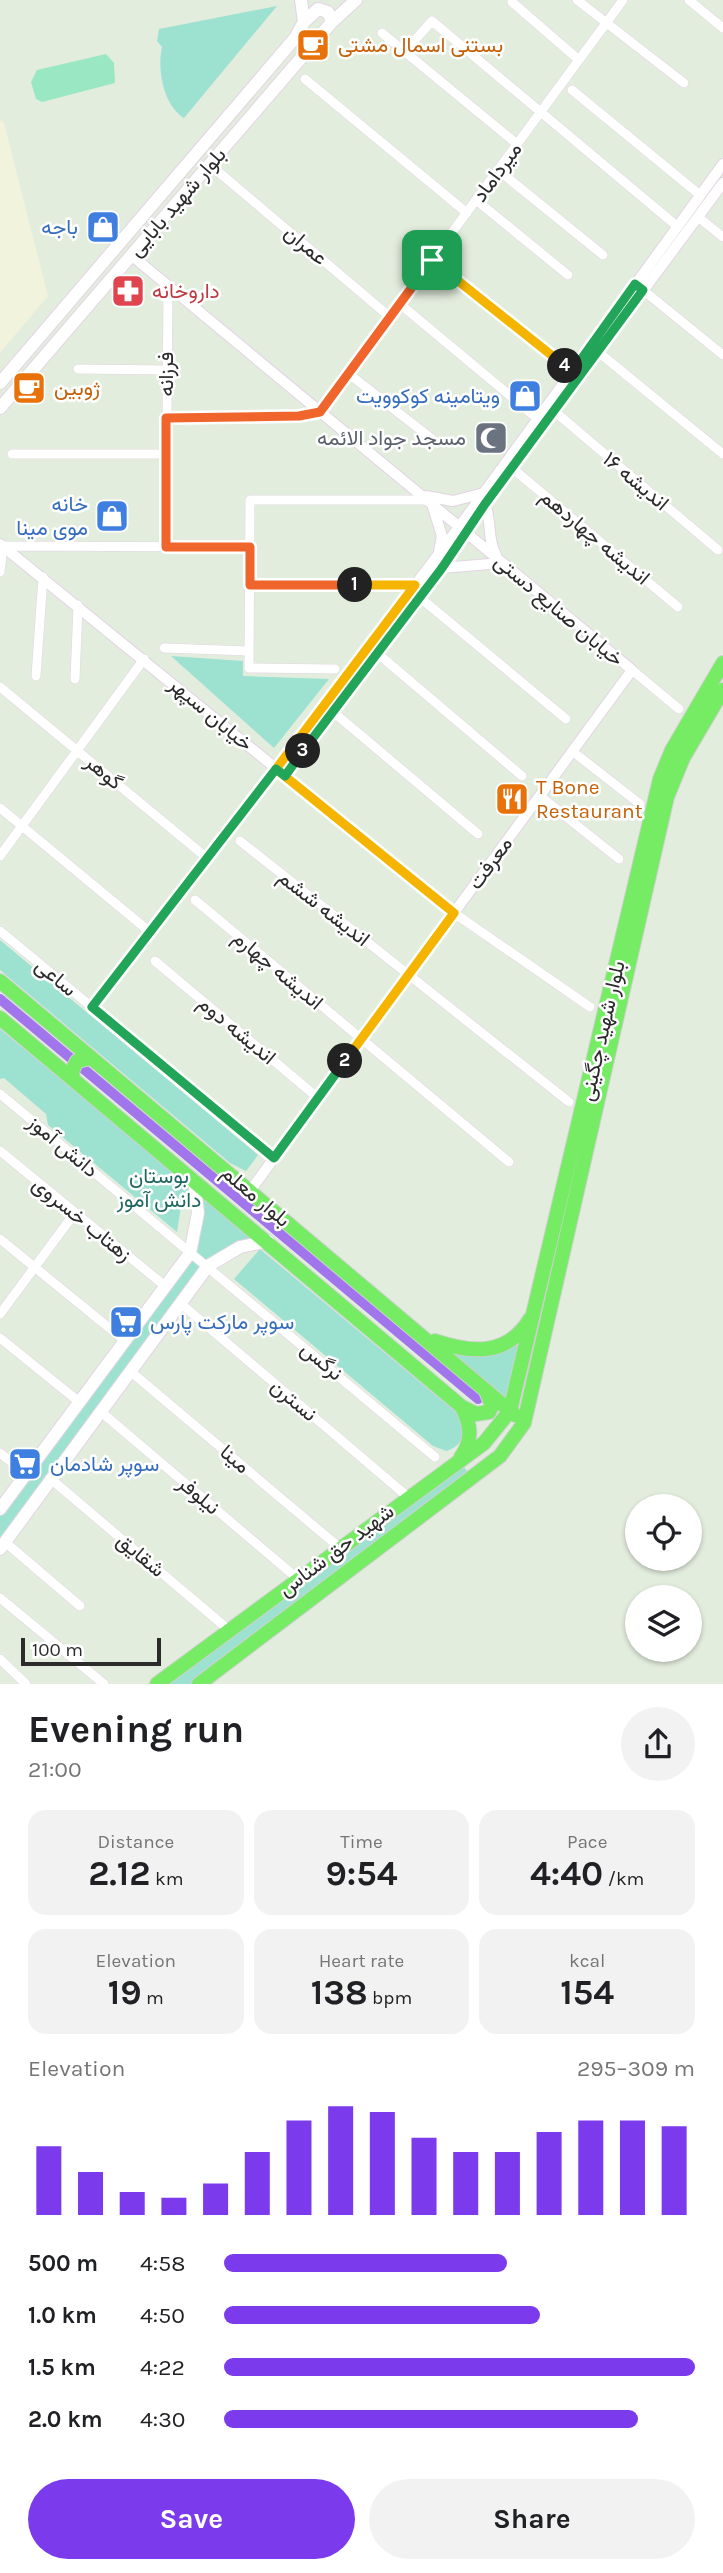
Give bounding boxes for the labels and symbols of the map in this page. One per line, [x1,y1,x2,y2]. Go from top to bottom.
cafe icon: بستنی اسمال مشتی [294,26,332,64]
place label: بستنی اسمال مشتی [338,33,503,57]
street label: میرداماد [467,138,527,207]
street label: بلوار شهید بابایی [123,143,232,262]
shop icon: باجه [84,208,122,246]
place label: باجه [41,215,78,239]
street label: عمران [279,220,332,271]
pin [402,230,462,290]
pharmacy icon: داروخانه [109,272,147,310]
place label: داروخانه [152,279,220,304]
pin: 4 [548,348,582,384]
street label: فرزانه [154,352,179,396]
cafe icon: ژوبین [10,369,48,407]
place label: ژوبین [54,376,101,401]
shop icon: ویتامینه کوکوویت [506,377,544,415]
place label: ویتامینه کوکوویت [356,384,500,409]
mosque icon: مسجد جواد الائمه [472,419,510,457]
place label: مسجد جواد الائمه [317,426,466,451]
street label: اندیشه ۱۶ [598,447,674,515]
street label: اندیشه چهاردهم [534,484,655,591]
place label: خانه موی مینا [16,492,88,541]
shop icon: خانه موی مینا [93,497,131,535]
street label: خیابان صنایع دستی [488,549,628,673]
pin: 1 [338,568,372,602]
street label: خیابان سپهر [162,671,258,757]
pin: 3 [286,734,320,768]
street label: گوهر [79,749,128,795]
place label: T Bone Restaurant [536,775,643,823]
restaurant icon: T Bone Restaurant [493,780,531,818]
street label: معرفت [463,832,518,895]
street label: اندیشه ششم [272,865,375,953]
street label: اندیشه چهارم [227,925,328,1016]
street label: ساعی [30,953,82,1001]
street label: بلوار شهید چگینی [574,959,632,1104]
street label: اندیشه دوم [192,991,281,1071]
pin: 2 [328,1044,362,1078]
street label: دانش آموز [22,1109,103,1183]
street label: بلوار معلم [215,1160,295,1233]
park label: بوستان دانش آموز [116,1164,201,1213]
street label: زهتاب خسروی [27,1172,136,1267]
supermarket icon: سوپر مارکت پارس [107,1303,145,1341]
place label: سوپر مارکت پارس [150,1310,294,1336]
street label: نرگس [295,1337,348,1386]
street label: نسترن [265,1374,322,1427]
street label: مینا [215,1440,255,1478]
supermarket icon: سوپر شادمان [6,1445,44,1483]
place label: سوپر شادمان [50,1452,159,1478]
street label: نیلوفر [172,1470,225,1520]
street label: شهید حق شناس [274,1499,399,1602]
street label: شقایق [112,1528,170,1582]
scale bar [21,1635,161,1667]

